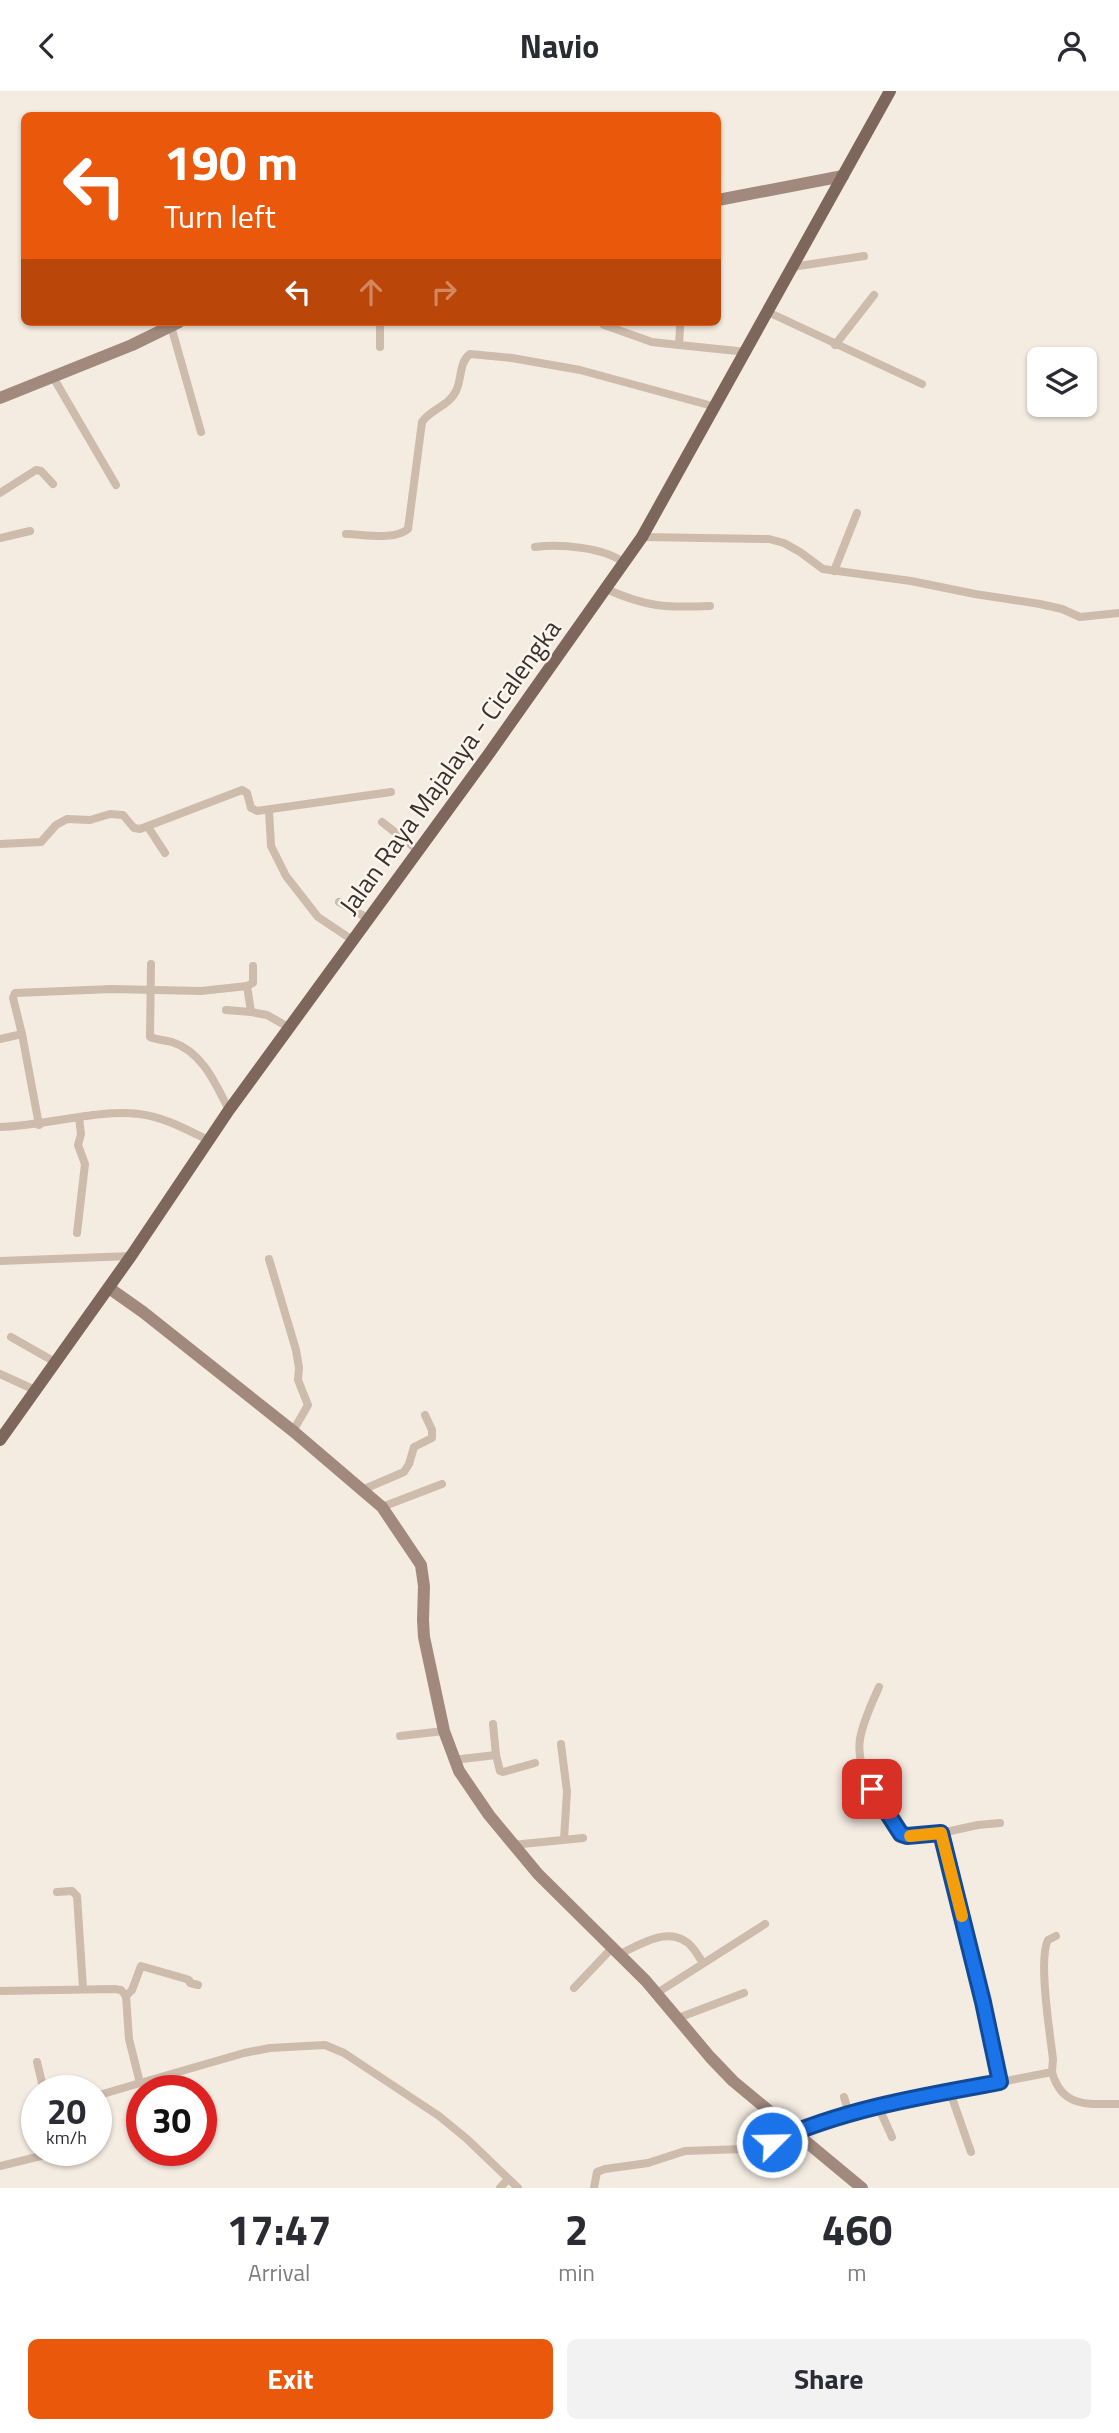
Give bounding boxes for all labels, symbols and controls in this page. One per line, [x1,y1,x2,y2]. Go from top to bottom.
text: Navio [520,22,599,70]
icon: back [28,27,66,65]
icon: person [1053,27,1091,65]
text: 190 m [164,124,298,199]
icon: left [49,140,140,231]
text: Turn left [164,192,276,240]
icon: left [279,273,317,311]
icon: ahead [352,273,390,311]
icon: right [425,273,463,311]
map controls [1027,347,1097,417]
button: layers [1027,347,1097,417]
street label: Jalan Raya Majalaya - Cicalengka [329,611,570,922]
pin [842,1759,902,1819]
icon: arrive [853,1770,891,1808]
speed limit sign: 30 [126,2075,217,2166]
text: 20 [47,2084,86,2138]
position arrow [735,2105,809,2179]
text: km/h [46,2124,87,2151]
text: 17:47 [227,2197,332,2261]
text: 2 [565,2197,588,2261]
text: 460 [822,2197,892,2261]
text: Arrival [248,2255,310,2290]
text: min [558,2255,595,2290]
text: m [847,2255,867,2290]
button: Exit [28,2339,553,2419]
button: Share [567,2339,1091,2419]

